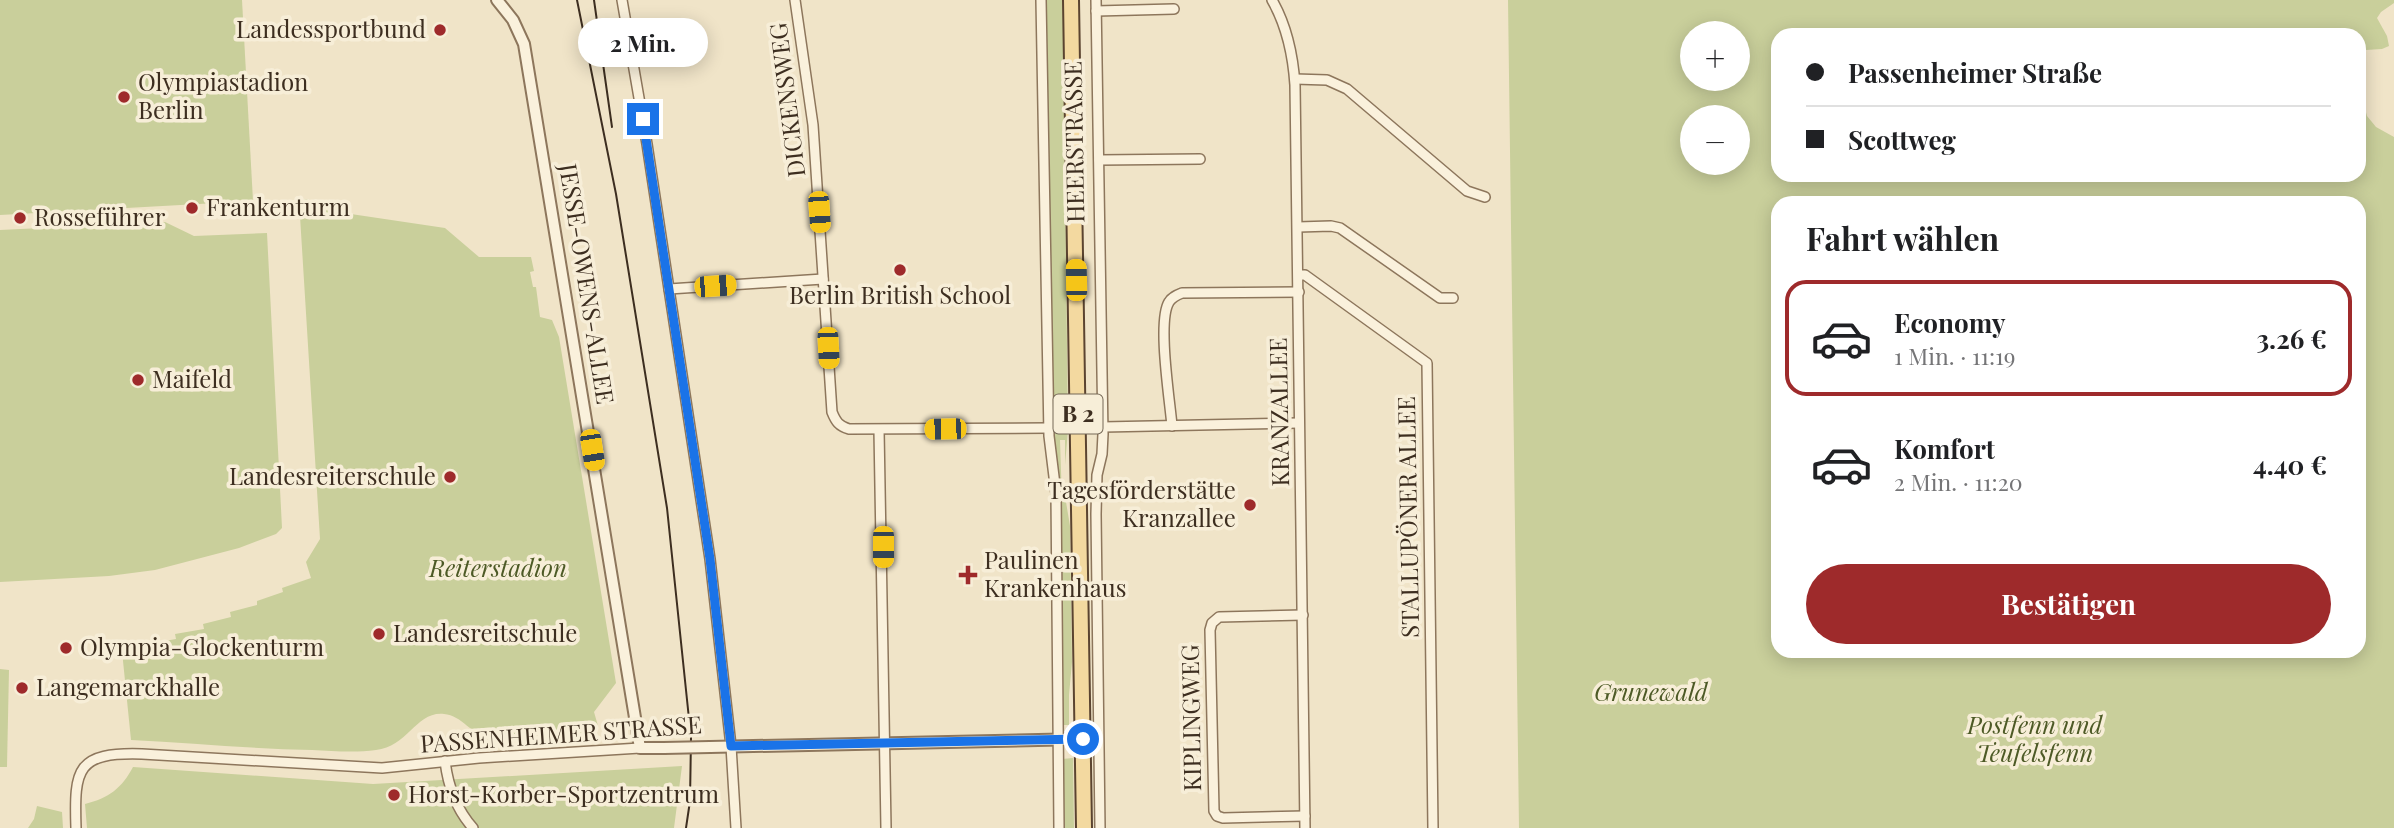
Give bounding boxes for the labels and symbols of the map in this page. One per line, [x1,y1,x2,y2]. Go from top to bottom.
place label: Landessportbund [236,12,426,44]
callout: 2 Min. [578,18,708,66]
street label: DICKENSWEG [761,21,811,179]
marker: Landessportbund [432,22,448,38]
street label: HEERSTRASSE [1056,61,1090,223]
place label: Olympiastadion Berlin [138,65,308,125]
marker: Olympiastadion Berlin [116,89,132,105]
route end [627,103,659,135]
street label: JESSE-OWENS-ALLEE [553,160,623,406]
place label: Frankenturm [206,190,350,222]
car [808,190,831,234]
place label: Rosseführer [34,200,166,232]
marker: Frankenturm [184,200,200,216]
marker: Rosseführer [12,210,28,226]
car [1066,259,1087,301]
marker: Berlin British School [892,262,908,278]
car [694,274,737,298]
place label: Berlin British School [789,278,1011,310]
car [817,326,840,370]
street label: KRANZALLEE [1261,337,1295,487]
place label: Maifeld [152,362,232,394]
marker: Maifeld [130,372,146,388]
road number: B 2 [1054,394,1102,434]
street label: STALLUPÖNER ALLEE [1389,396,1425,638]
car [924,418,967,440]
car [579,428,606,472]
place label: Landesreiterschule [229,459,436,491]
marker: Landesreiterschule [442,469,458,485]
place label: Tagesförderstätte Kranzallee [1047,473,1236,533]
marker: Tagesförderstätte Kranzallee [1242,497,1258,513]
car [873,526,894,568]
place label: Paulinen Krankenhaus [984,543,1126,603]
park label: Reiterstadion [428,551,567,583]
marker: Paulinen Krankenhaus [958,565,978,585]
place label: Landesreitschule [393,616,577,648]
marker: Landesreitschule [371,626,387,642]
place label: Olympia-Glockenturm [80,630,324,662]
marker: Olympia-Glockenturm [58,640,74,656]
street label: KIPLINGWEG [1173,644,1207,792]
place label: Langemarckhalle [36,670,220,702]
park label: Grunewald [1594,675,1709,707]
marker: Langemarckhalle [14,680,30,696]
street label: PASSENHEIMER STRASSE [419,707,703,759]
park label: Postfenn und Teufelsfenn [1966,708,2104,768]
route start [1067,723,1099,755]
place label: Horst-Korber-Sportzentrum [408,777,719,809]
marker: Horst-Korber-Sportzentrum [386,787,402,803]

